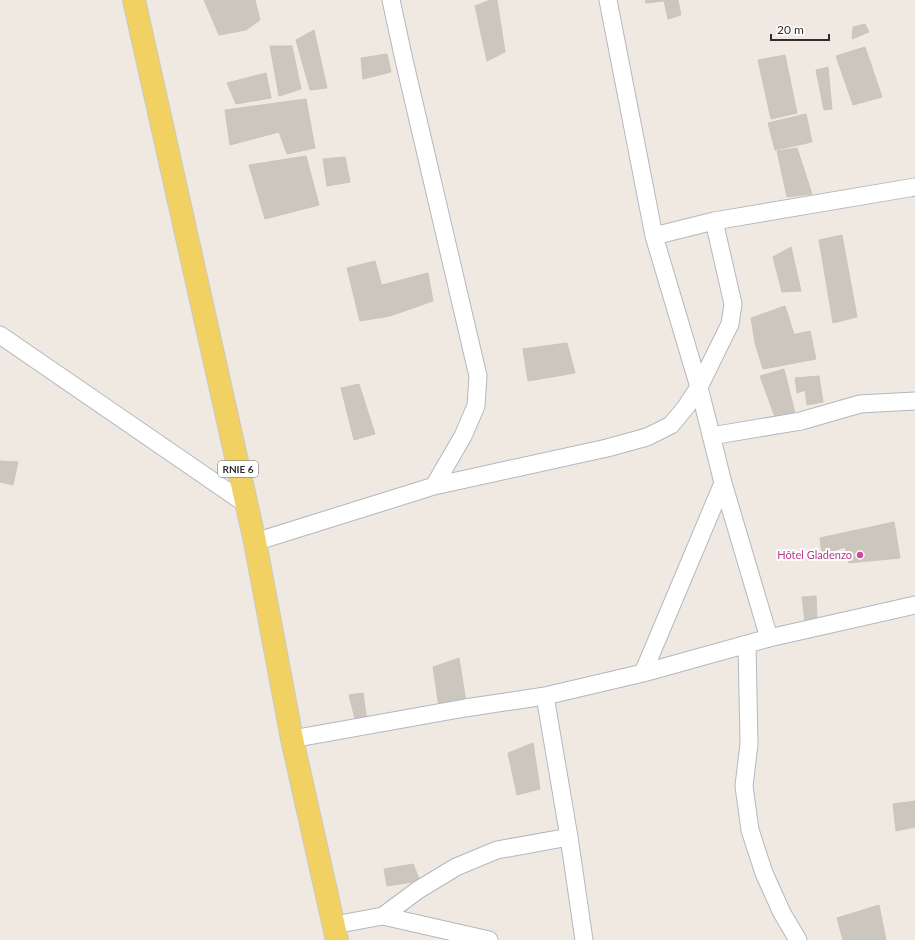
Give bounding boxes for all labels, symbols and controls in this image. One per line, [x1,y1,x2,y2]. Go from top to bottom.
scale bar [771,16,829,42]
text: 20 m [777,22,804,37]
road number: RNIE 6 [218,461,258,477]
place label: Hôtel Gladenzo [777,548,852,561]
marker: Hôtel Gladenzo [855,550,865,560]

